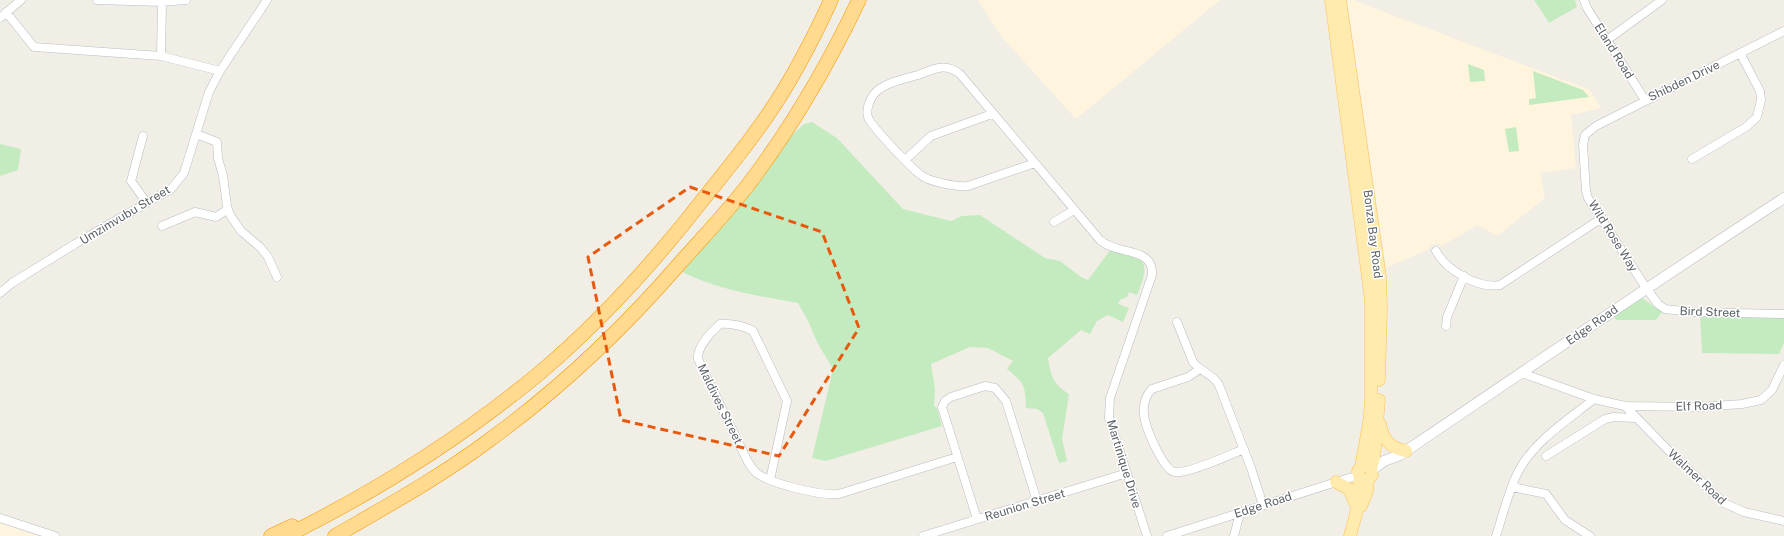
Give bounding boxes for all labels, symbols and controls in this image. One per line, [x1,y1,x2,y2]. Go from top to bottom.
street label: Eland Road [1591,21,1637,81]
street label: Shibden Drive [1646,58,1722,104]
street label: Umzimvubu Street [77,182,173,248]
street label: Bonza Bay Road [1361,189,1385,279]
street label: Wild Rose Way [1585,198,1641,275]
street label: Edge Road [1563,302,1621,348]
street label: Bird Street [1679,304,1741,320]
street label: Maldives Street [695,362,746,447]
street label: Elf Road [1675,398,1723,414]
street label: Martinique Drive [1104,418,1144,510]
street label: Walmer Road [1665,447,1729,507]
street label: Reunion Street [983,486,1067,524]
street label: Edge Road [1232,489,1294,521]

